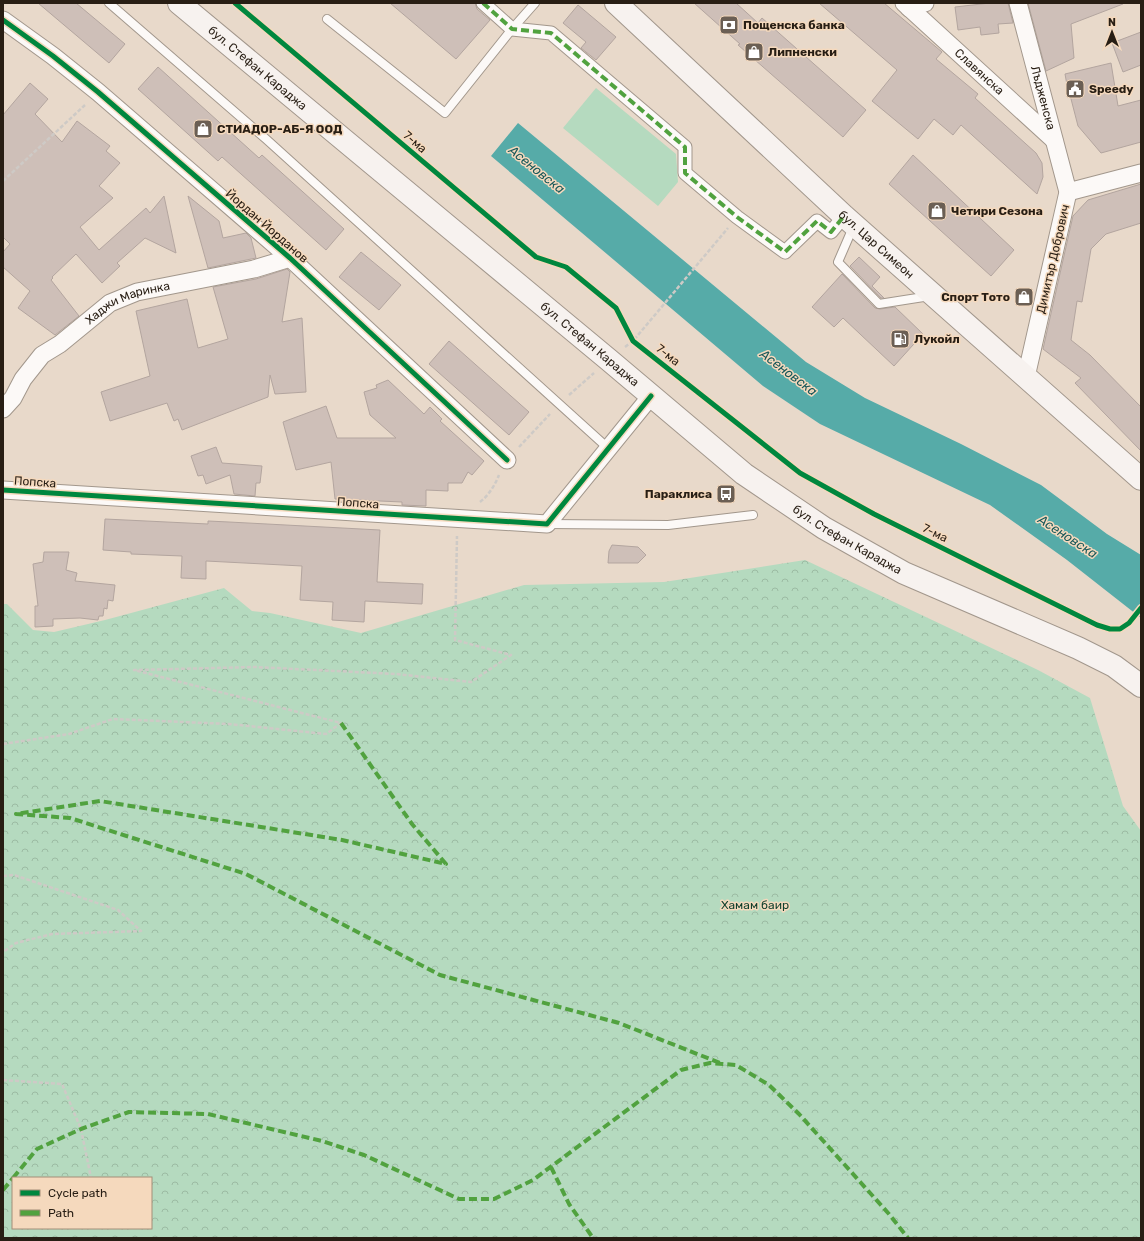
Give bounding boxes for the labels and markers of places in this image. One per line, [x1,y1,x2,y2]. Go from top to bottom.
bank icon: Пощенска банка [718,14,740,36]
place label: Пощенска банка [743,18,845,32]
shop icon: Липненски [743,41,765,63]
place label: Липненски [768,45,837,59]
public building icon: Speedy [1064,78,1086,100]
place label: Speedy [1089,82,1134,96]
shop icon: СТИАДОР-АБ-Я ООД [192,118,214,140]
place label: СТИАДОР-АБ-Я ООД [217,122,342,136]
shop icon: Четири Сезона [926,200,948,222]
place label: Четири Сезона [951,204,1043,218]
shop icon: Спорт Тото [1013,286,1035,308]
place label: Спорт Тото [941,290,1010,304]
fuel station icon: Лукойл [889,328,911,350]
place label: Лукойл [914,332,960,346]
bus stop icon: Параклиса [715,483,737,505]
place label: Параклиса [645,487,712,501]

